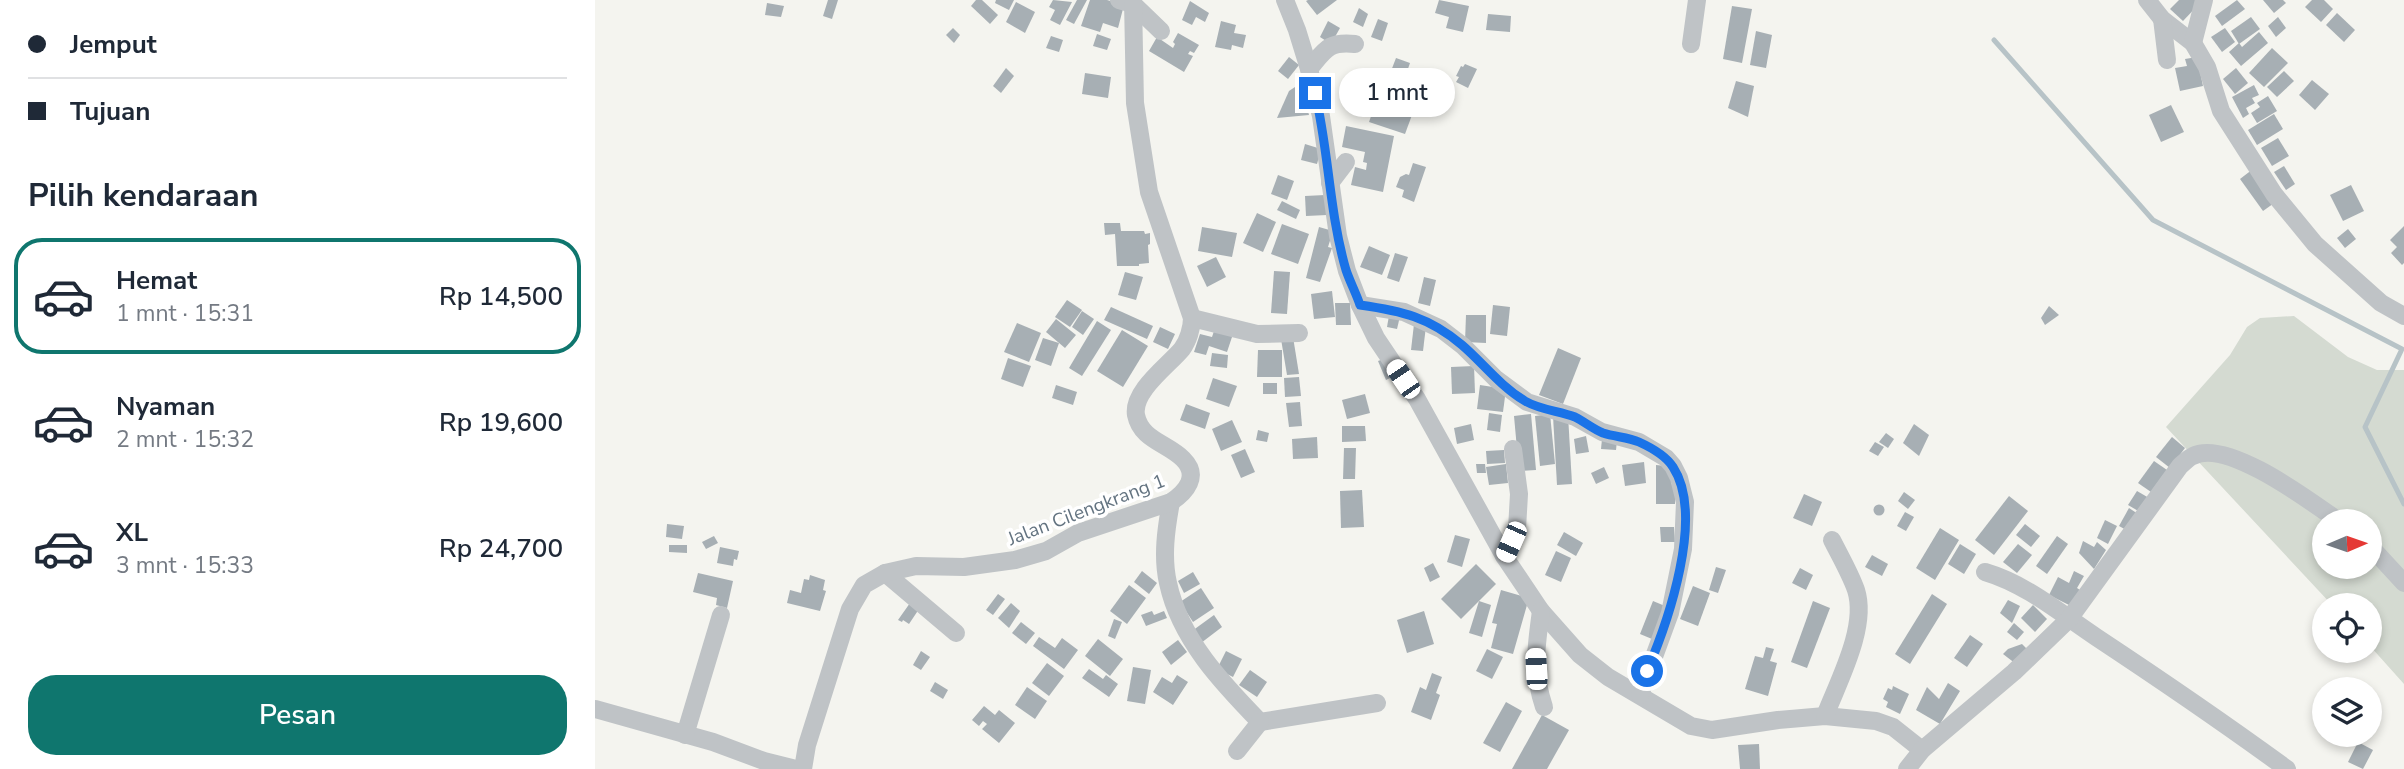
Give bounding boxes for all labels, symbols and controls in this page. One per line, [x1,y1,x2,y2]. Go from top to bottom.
text: Jemput [70,27,157,62]
callout: 1 mnt [1339,68,1455,118]
route end [1299,77,1331,109]
text: 1 mnt [1366,77,1428,108]
text: Tujuan [70,94,150,129]
text: Pilih kendaraan [28,174,258,217]
text: Hemat [116,263,197,298]
icon: car [32,265,95,328]
text: Rp 14,500 [439,279,563,314]
text: 1 mnt · 15:31 [116,298,254,329]
car [1383,356,1424,402]
text: Nyaman [116,389,215,424]
icon: car [32,391,95,454]
text: Rp 19,600 [439,405,563,440]
text: 2 mnt · 15:32 [116,424,254,455]
street label: Jalan Cilengkrang 1 [1003,468,1169,552]
north arrow [2312,509,2382,579]
map controls [2312,509,2382,747]
text: XL [116,515,148,550]
icon: car [32,517,95,580]
car [1493,519,1530,565]
text: Rp 24,700 [439,531,563,566]
text: 3 mnt · 15:33 [116,550,254,581]
button: locate [2312,593,2382,663]
car [1525,647,1548,691]
route start [1631,655,1663,687]
button: Pesan [28,675,567,755]
button: layers [2312,677,2382,747]

